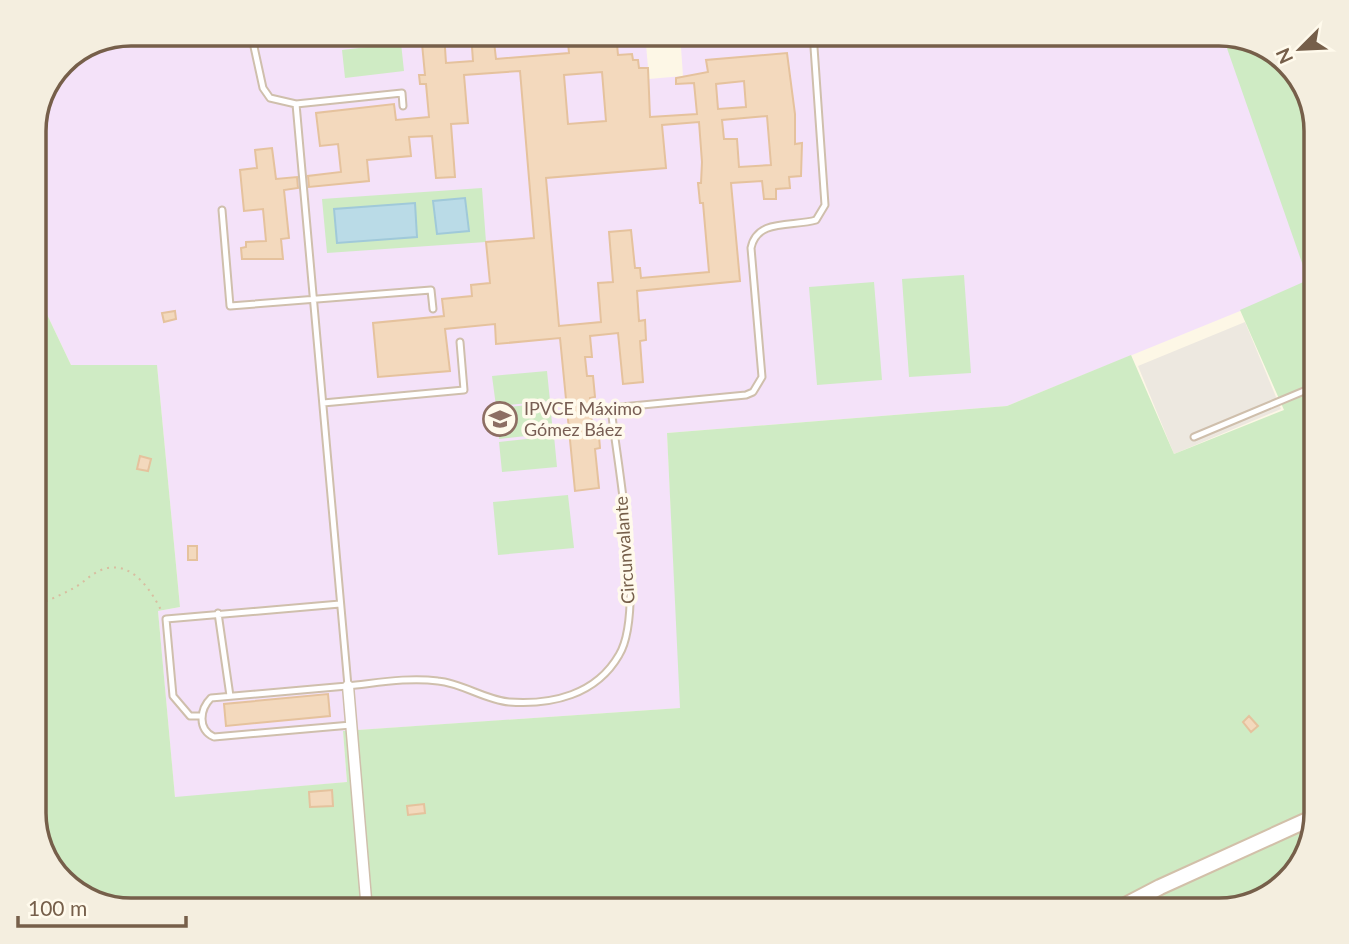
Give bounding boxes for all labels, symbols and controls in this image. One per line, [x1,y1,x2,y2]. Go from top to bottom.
north arrow [1265,14,1335,84]
text: N [1271,45,1297,67]
place label: IPVCE Máximo Gómez Báez [524,397,642,440]
school or university icon: IPVCE Máximo Gómez Báez [481,400,519,438]
street label: Circunvalante [609,495,639,605]
scale bar [18,884,186,928]
text: 100 m [28,895,87,920]

